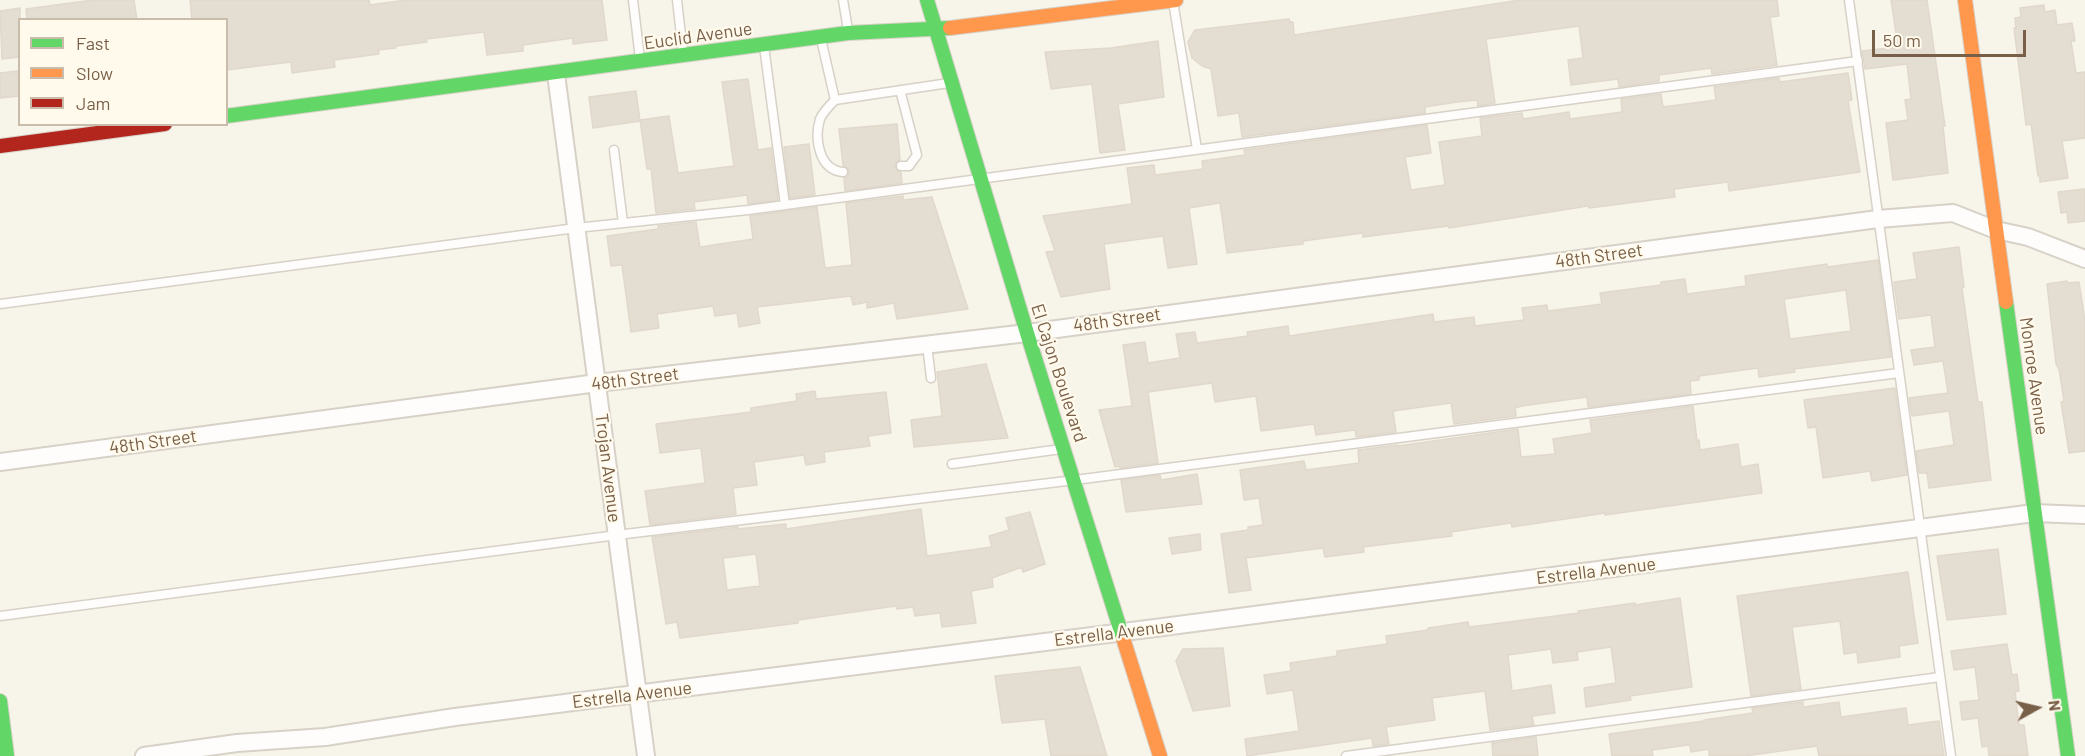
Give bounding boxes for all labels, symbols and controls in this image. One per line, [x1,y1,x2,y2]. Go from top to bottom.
legend [18,18,228,126]
street label: Euclid Avenue [642,18,754,54]
scale bar [1875,18,2030,56]
text: 50 m [1883,29,1921,51]
text: Fast [76,32,110,54]
text: Slow [76,62,113,84]
text: Jam [76,92,110,114]
street label: 48th Street [1554,239,1644,273]
street label: El Cajon Boulevard [1026,301,1092,445]
street label: 48th Street [1072,303,1162,337]
street label: Monroe Avenue [2015,316,2053,436]
street label: 48th Street [590,363,680,395]
street label: Trojan Avenue [591,412,625,524]
street label: 48th Street [108,425,198,459]
street label: Estrella Avenue [1535,553,1657,589]
street label: Estrella Avenue [1053,615,1175,651]
street label: Estrella Avenue [571,677,693,713]
north arrow [2007,678,2067,738]
text: N [2045,699,2065,712]

